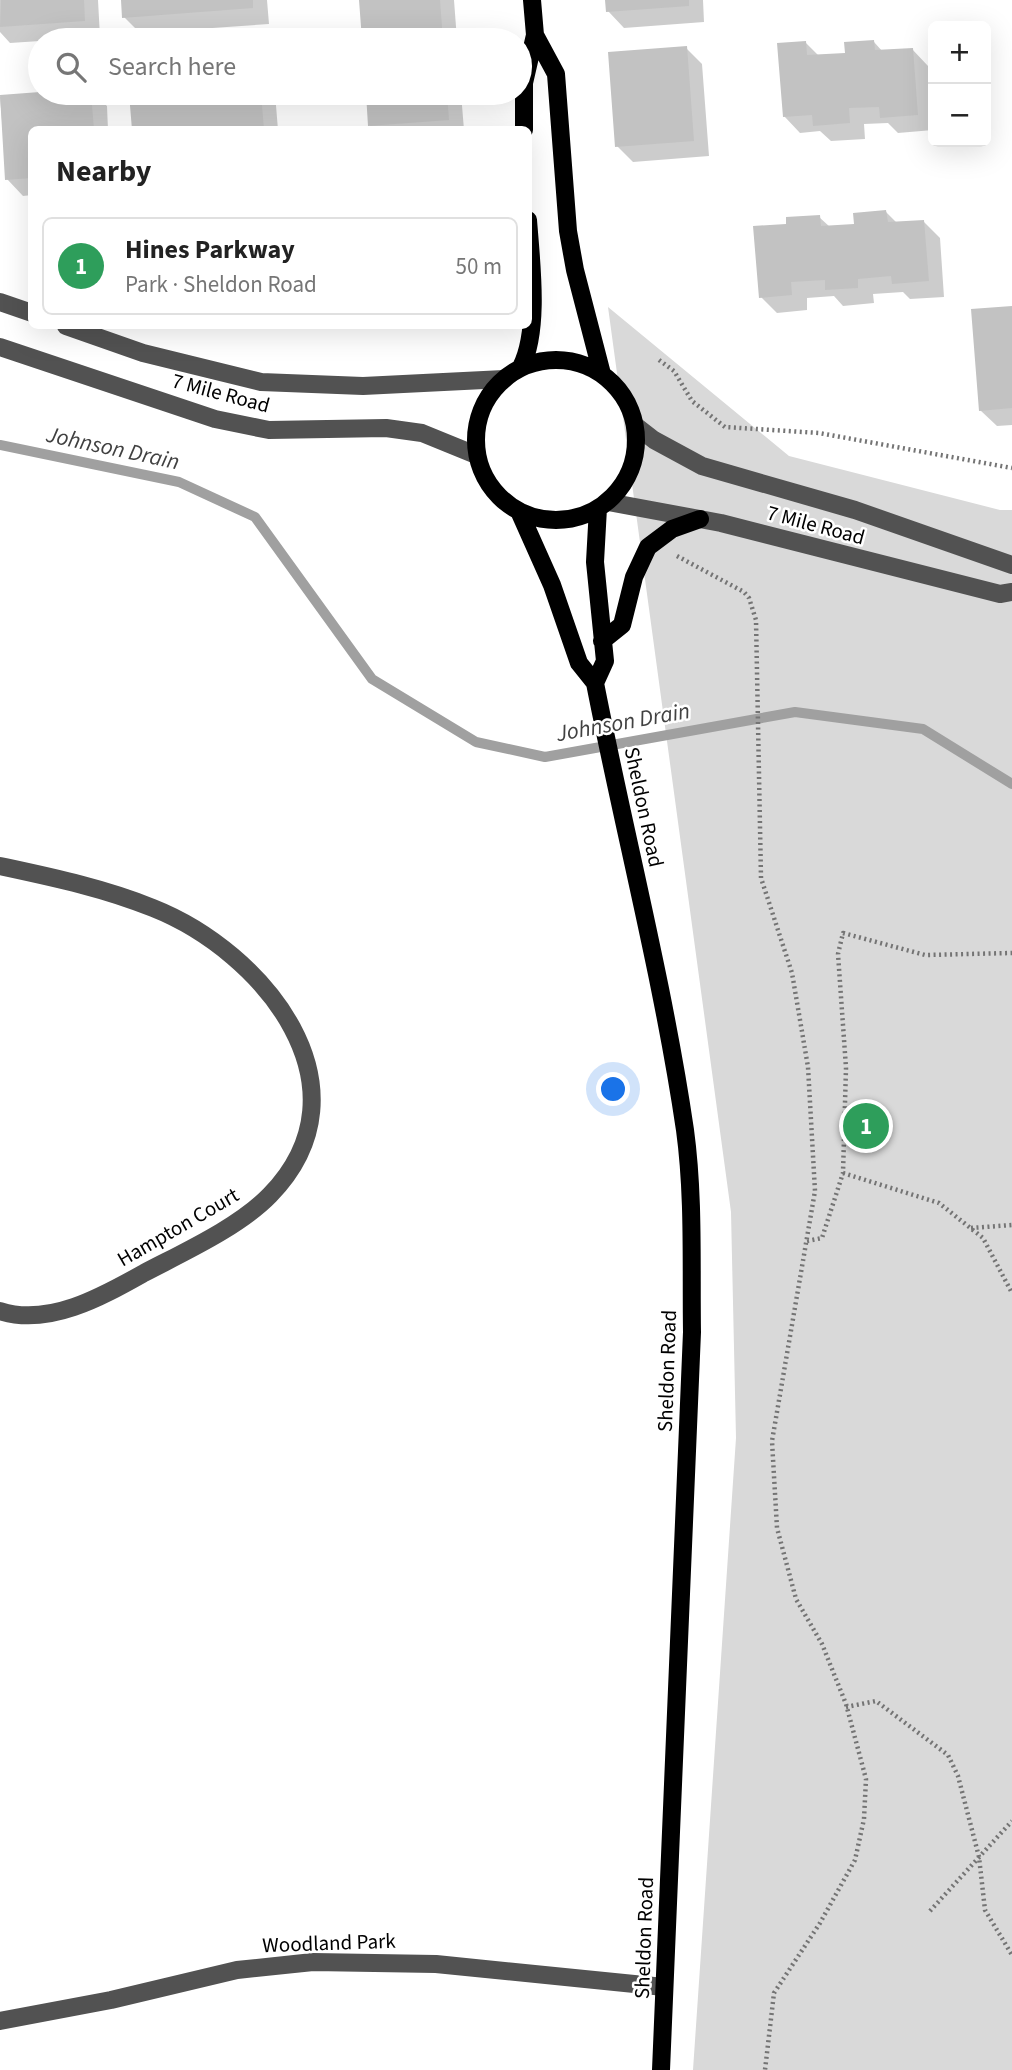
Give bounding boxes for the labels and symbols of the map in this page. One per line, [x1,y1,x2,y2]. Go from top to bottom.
street label: 7 Mile Road [169,366,273,420]
water label: Johnson Drain [42,418,183,478]
street label: 7 Mile Road [764,498,868,552]
water label: Johnson Drain [553,694,692,750]
street label: Sheldon Road [617,744,671,870]
your location [596,1072,630,1106]
pin: 1 [843,1100,889,1152]
street label: Hampton Court [112,1180,244,1274]
street label: Sheldon Road [650,1309,684,1433]
street label: Sheldon Road [627,1876,661,2000]
street label: Woodland Park [262,1926,397,1960]

